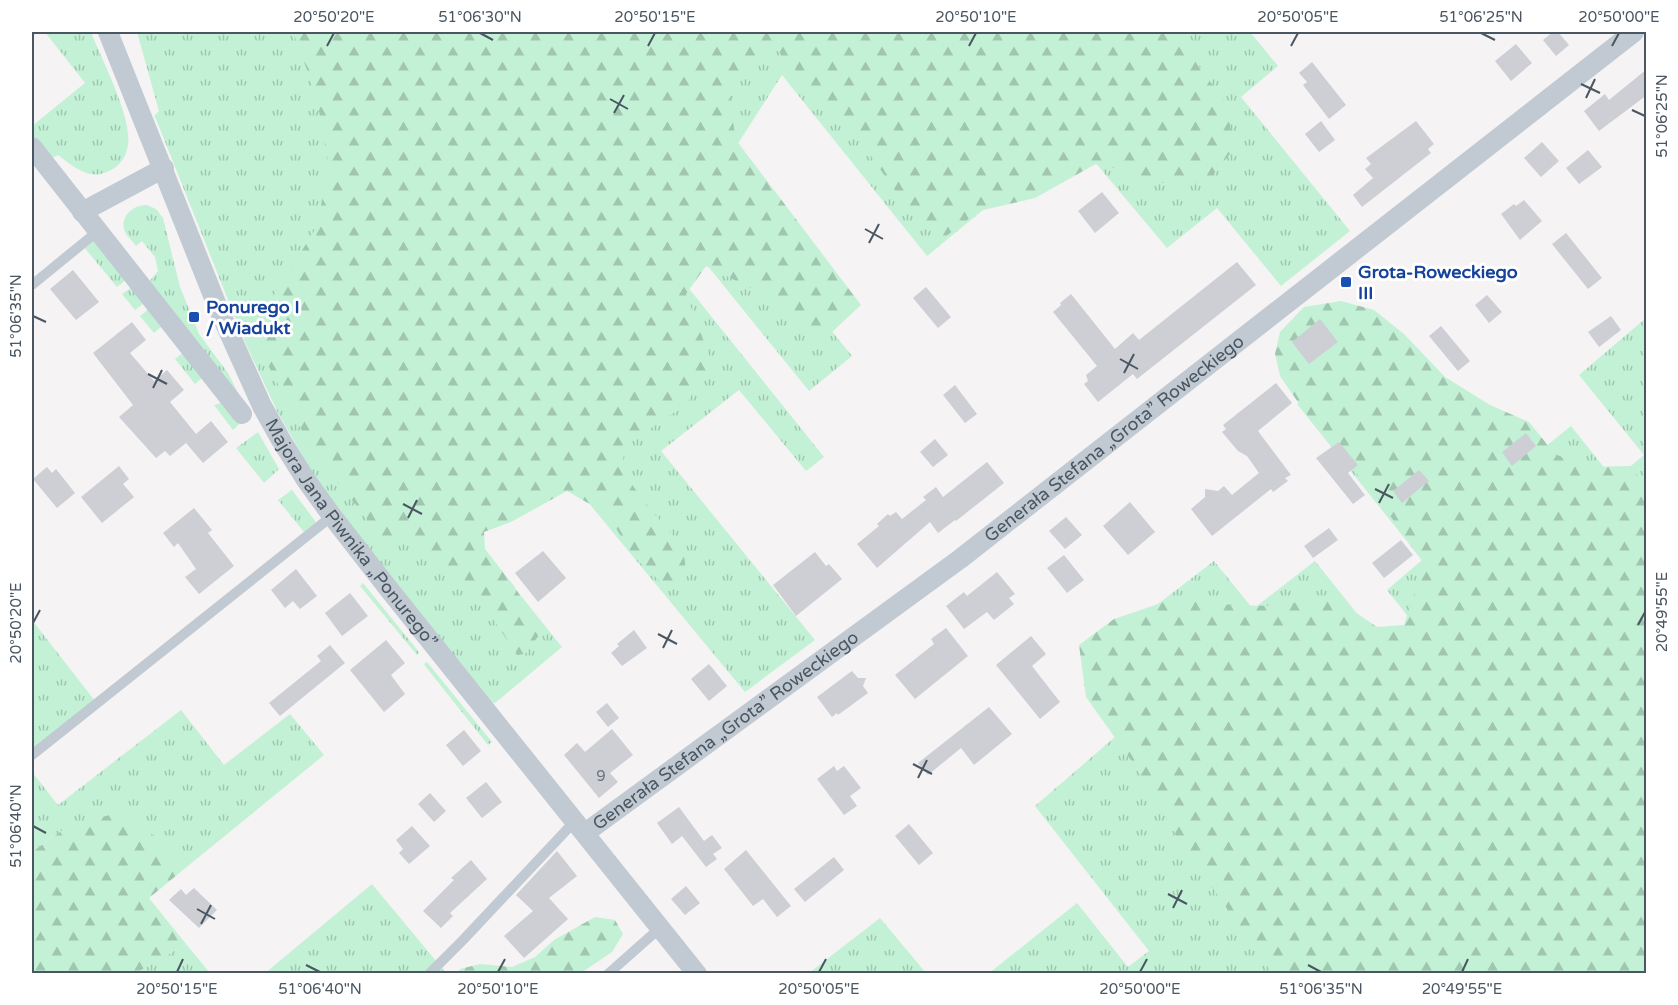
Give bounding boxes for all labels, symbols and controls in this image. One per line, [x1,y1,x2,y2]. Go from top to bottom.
text: 20°50'20"E [293,8,375,26]
text: 51°06'30"N [438,8,522,26]
text: 20°50'15"E [614,8,696,26]
text: 20°50'10"E [935,8,1017,26]
text: 20°50'05"E [1257,8,1339,26]
text: 51°06'25"N [1439,8,1523,26]
text: 20°50'00"E [1578,8,1660,26]
text: 51°06'25"N [1653,74,1671,158]
place label: Grota-Roweckiego III [1358,261,1518,304]
text: 51°06'35"N [7,274,25,358]
marker: Grota-Roweckiego III [1339,275,1353,289]
place label: Ponurego I / Wiadukt [206,296,300,339]
marker: Ponurego I / Wiadukt [187,310,201,324]
street label: Generała Stefana „Grota” Roweckiego [980,330,1248,547]
street label: Majora Jana Piwnika „Ponurego” [260,415,442,652]
text: 20°49'55"E [1653,572,1671,652]
text: 20°50'20"E [7,582,25,664]
street label: Generała Stefana „Grota” Roweckiego [588,626,863,835]
house number: 9 [596,767,606,785]
text: 51°06'40"N [7,784,25,868]
text: 20°50'15"E [136,980,218,998]
text: 51°06'40"N [278,980,362,998]
text: 20°50'10"E [457,980,539,998]
text: 20°50'05"E [778,980,860,998]
text: 20°50'00"E [1099,980,1181,998]
text: 51°06'35"N [1279,980,1363,998]
text: 20°49'55"E [1422,980,1502,998]

